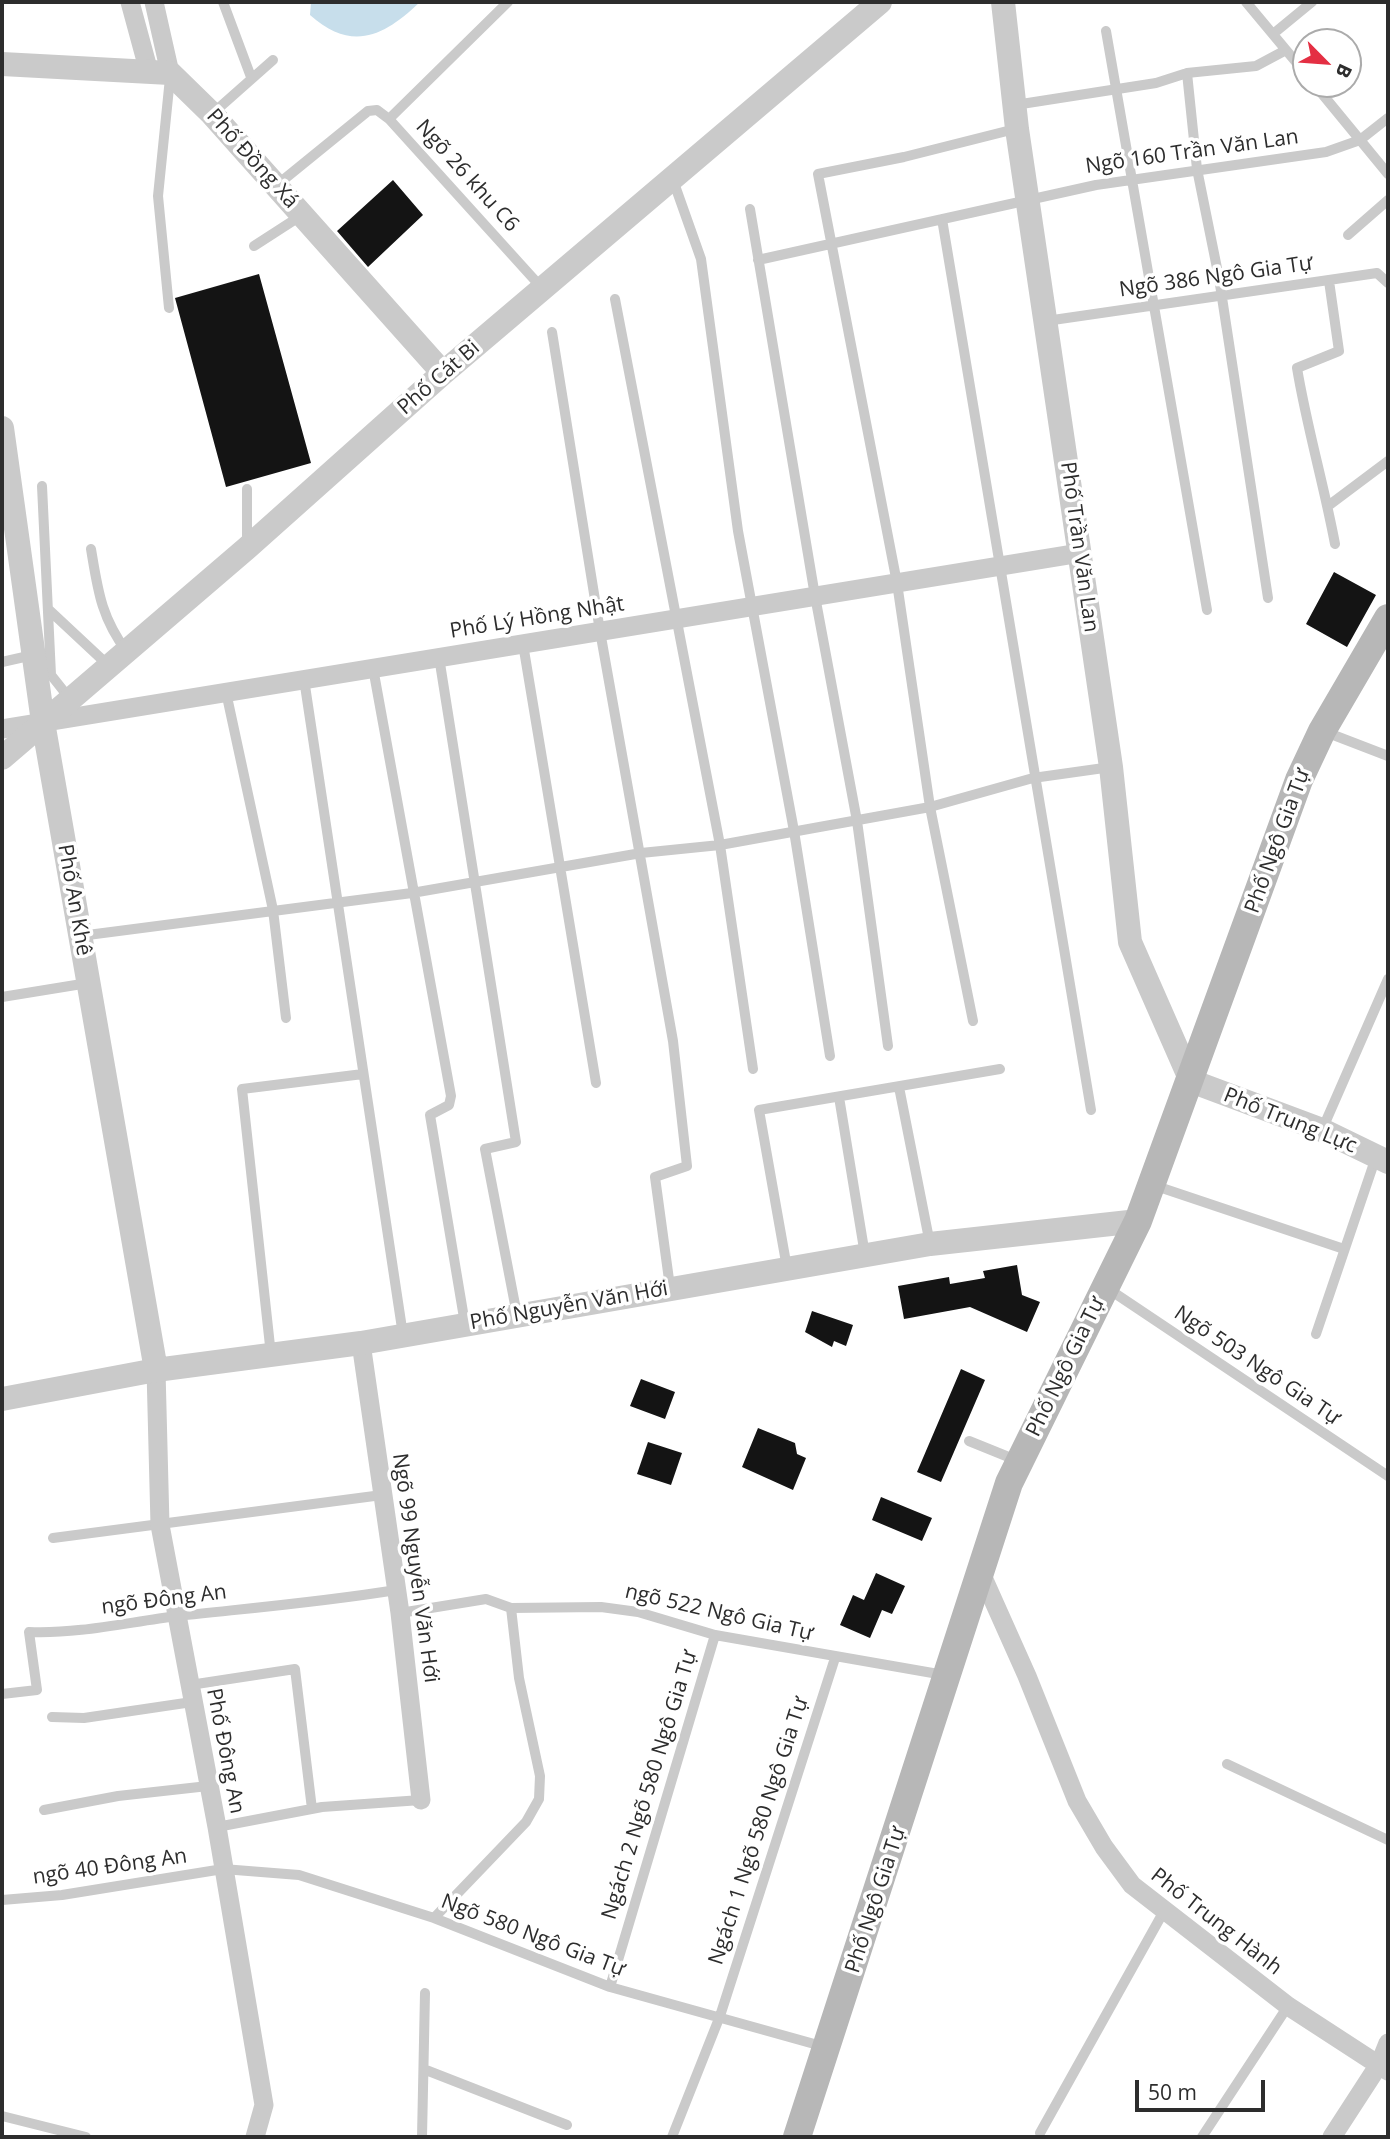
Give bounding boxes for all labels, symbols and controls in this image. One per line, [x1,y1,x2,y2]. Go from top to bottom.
north arrow [1292,28,1362,98]
text: B [1330,60,1359,82]
street label: Phố Đồng Xá [201,104,303,214]
street label: Ngõ 26 khu C6 [410,115,524,237]
street label: Ngõ 160 Trần Văn Lan [1084,125,1300,179]
street label: Ngõ 386 Ngô Gia Tự [1118,251,1314,303]
street label: Phố Cát Bi [393,336,485,420]
street label: Phố Trần Văn Lan [1055,460,1103,634]
street label: Phố Lý Hồng Nhật [448,592,626,644]
street label: Phố Ngô Gia Tự [1240,765,1316,917]
street label: Phố An Khê [52,842,96,958]
street label: Phố Trung Lực [1220,1083,1360,1159]
street label: Phố Nguyễn Văn Hới [468,1276,670,1336]
street label: Phố Ngô Gia Tự [1021,1293,1111,1441]
street label: Ngõ 503 Ngô Gia Tự [1169,1301,1345,1431]
street label: Ngõ 99 Nguyễn Văn Hới [386,1452,444,1684]
street label: ngõ 522 Ngô Gia Tự [622,1579,816,1647]
street label: ngõ Đông An [100,1580,228,1620]
street label: Ngách 2 Ngõ 580 Ngô Gia Tự [597,1647,703,1923]
street label: Phố Đông An [200,1686,250,1816]
street label: Ngách 1 Ngõ 580 Ngô Gia Tự [704,1694,814,1968]
street label: Phố Ngô Gia Tự [841,1824,911,1976]
street label: ngõ 40 Đông An [31,1844,189,1890]
street label: Phố Trung Hành [1145,1863,1287,1981]
street label: Ngõ 580 Ngô Gia Tự [437,1889,629,1983]
scale bar [1138,2066,1268,2110]
text: 50 m [1148,2078,1197,2106]

